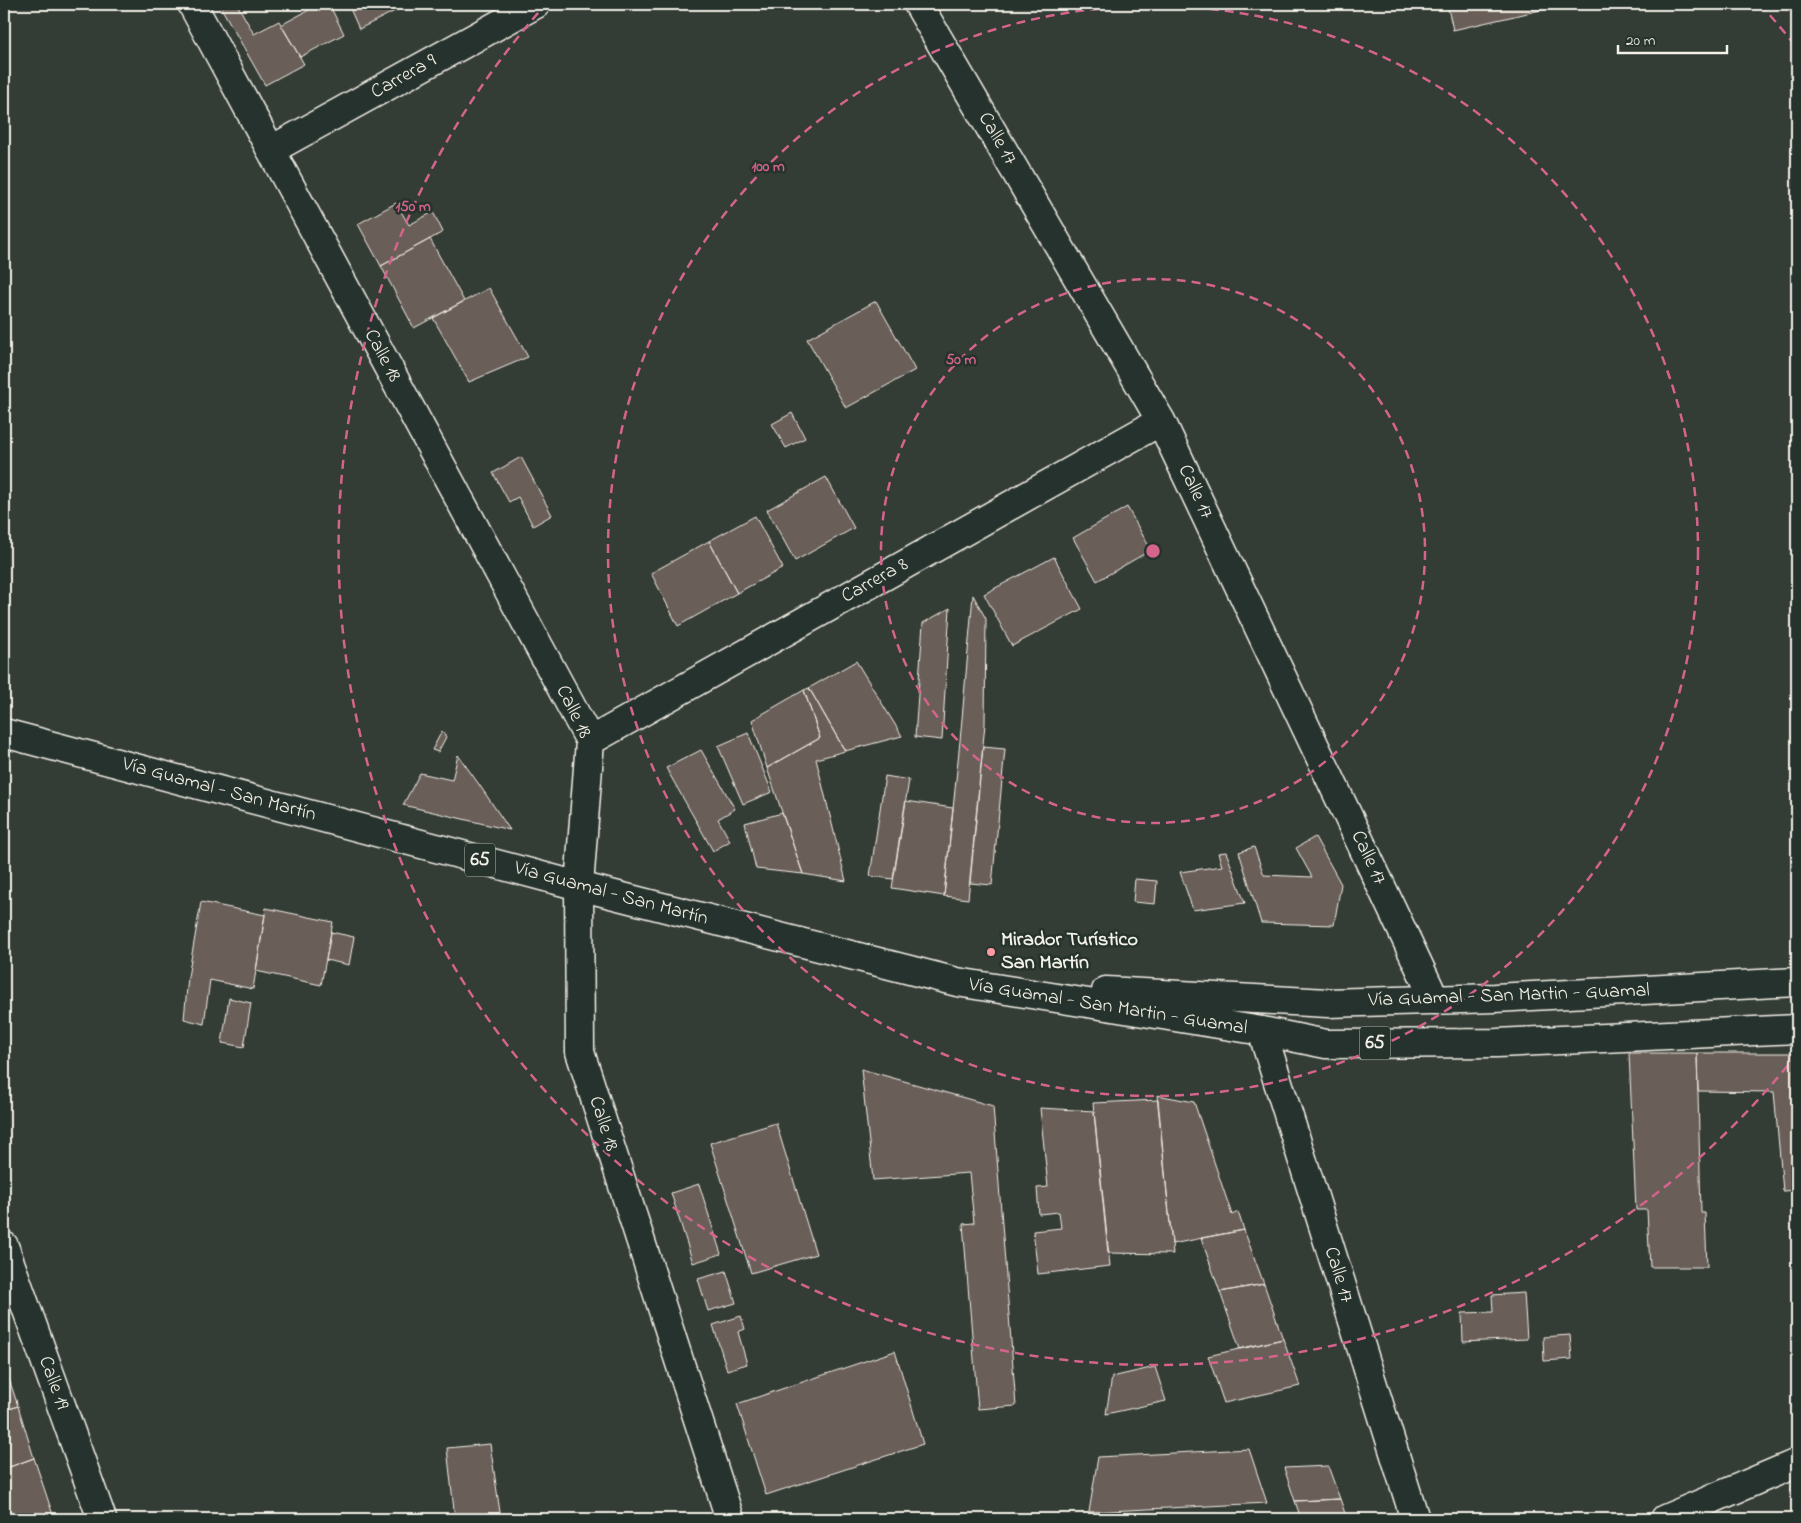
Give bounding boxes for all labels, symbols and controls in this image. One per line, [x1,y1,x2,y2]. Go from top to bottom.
scale bar [1618,22,1727,54]
text: 20 m [1626,30,1656,52]
street label: Carrera 9 [366,47,442,107]
street label: Calle 17 [970,107,1024,171]
text: 100 m [751,156,785,178]
text: 150 m [395,196,431,218]
street label: Calle 18 [356,324,408,388]
text: 50 m [946,349,977,371]
street label: Calle 17 [1170,460,1220,524]
centre of rings [1144,542,1162,560]
street label: Carrera 8 [836,551,914,611]
street label: Calle 18 [548,680,598,744]
street label: Vía Guamal - San Martín [118,750,319,830]
street label: Calle 17 [1343,826,1393,890]
road number: 65 [465,844,495,876]
street label: Vía Guamal - San Martín [510,854,711,934]
place label: Mirador Turístico San Martín [1001,926,1138,978]
marker: Mirador Turístico San Martín [985,946,997,958]
street label: Vía Guamal - San Martin - Guamal [966,971,1249,1043]
street label: Vía Guamal - San Martin - Guamal [1367,977,1650,1015]
road number: 65 [1360,1026,1390,1060]
street label: Calle 18 [581,1093,625,1155]
street label: Calle 17 [1316,1243,1360,1307]
street label: Calle 19 [30,1352,76,1414]

